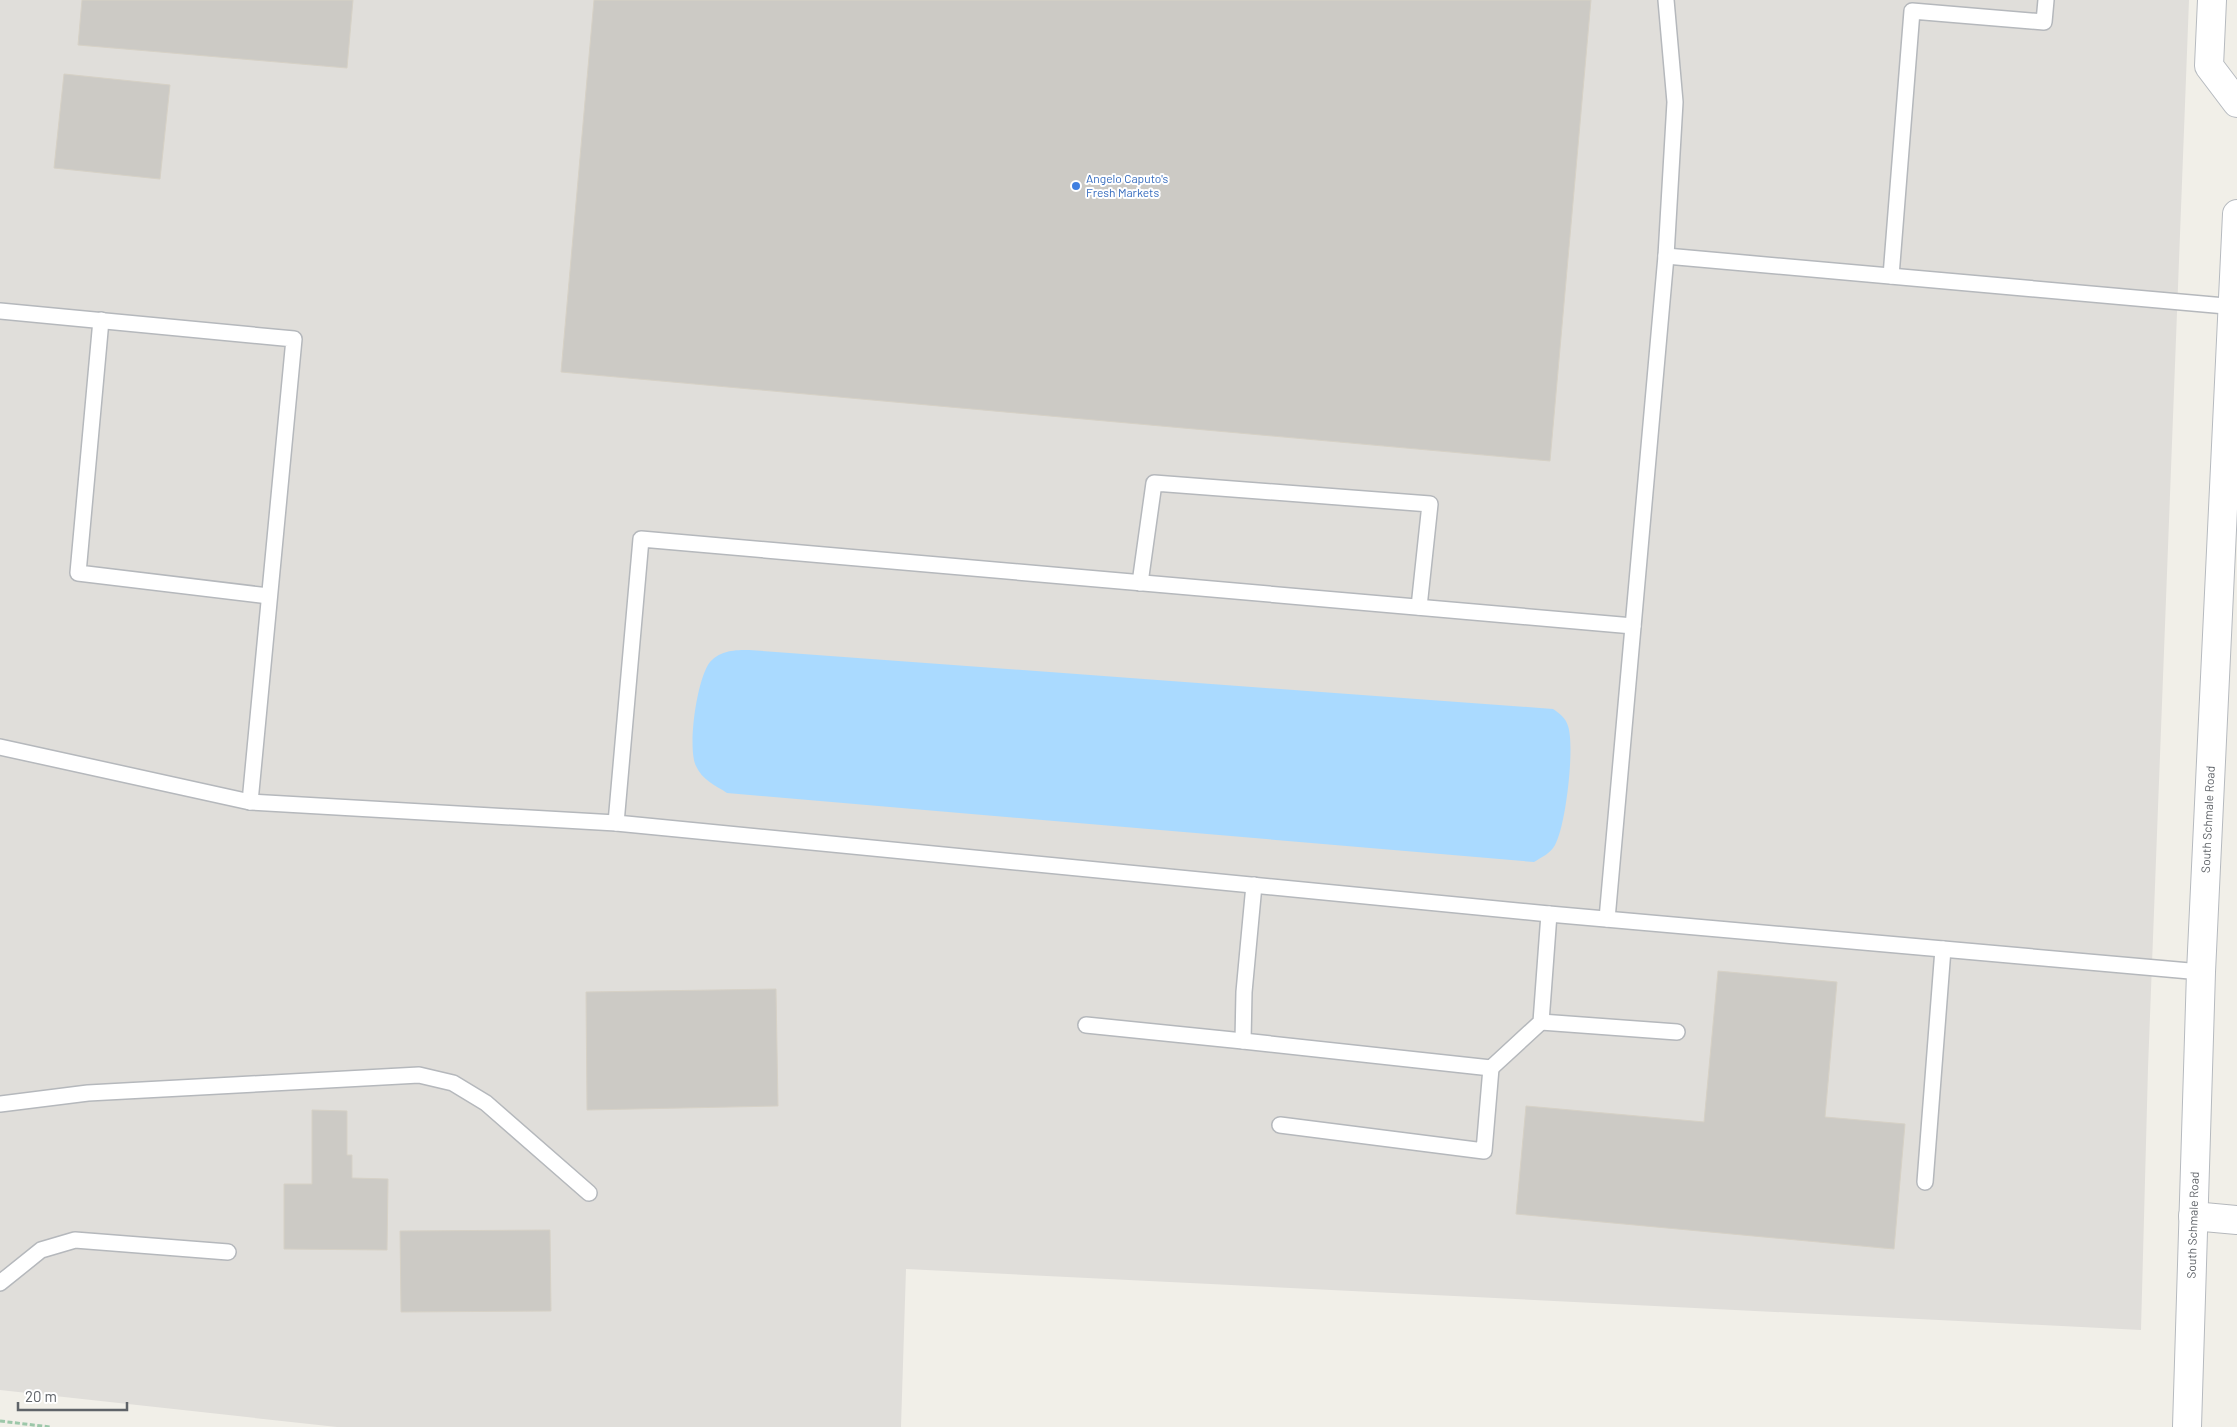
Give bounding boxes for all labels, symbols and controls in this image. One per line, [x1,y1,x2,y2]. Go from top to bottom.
place label: Angelo Caputo's Fresh Markets [1086,171,1169,199]
marker: Angelo Caputo's Fresh Markets [1070,180,1082,192]
street label: South Schmale Road [2198,765,2217,873]
street label: South Schmale Road [2184,1171,2201,1279]
scale bar [18,1380,126,1412]
text: 20 m [25,1387,57,1405]

